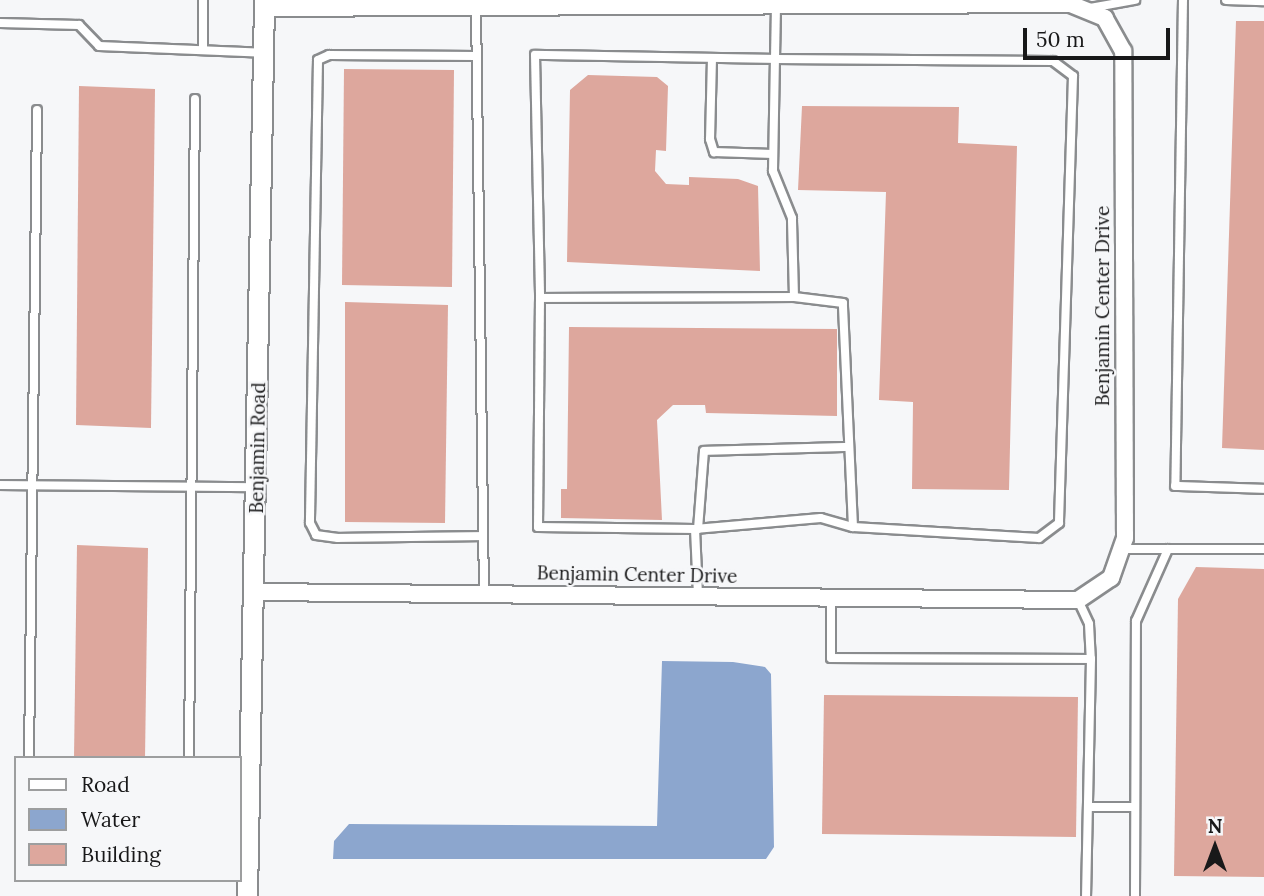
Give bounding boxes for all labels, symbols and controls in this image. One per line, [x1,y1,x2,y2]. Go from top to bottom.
scale bar [1026,14,1173,58]
text: 50 m [1036,26,1085,53]
street label: Benjamin Center Drive [1092,206,1114,406]
street label: Benjamin Road [245,382,271,514]
street label: Benjamin Center Drive [537,562,737,588]
legend [14,756,242,882]
text: Road [81,771,130,798]
text: Water [81,806,140,833]
north arrow [1180,812,1250,882]
text: N [1208,814,1222,838]
text: Building [81,841,161,868]

